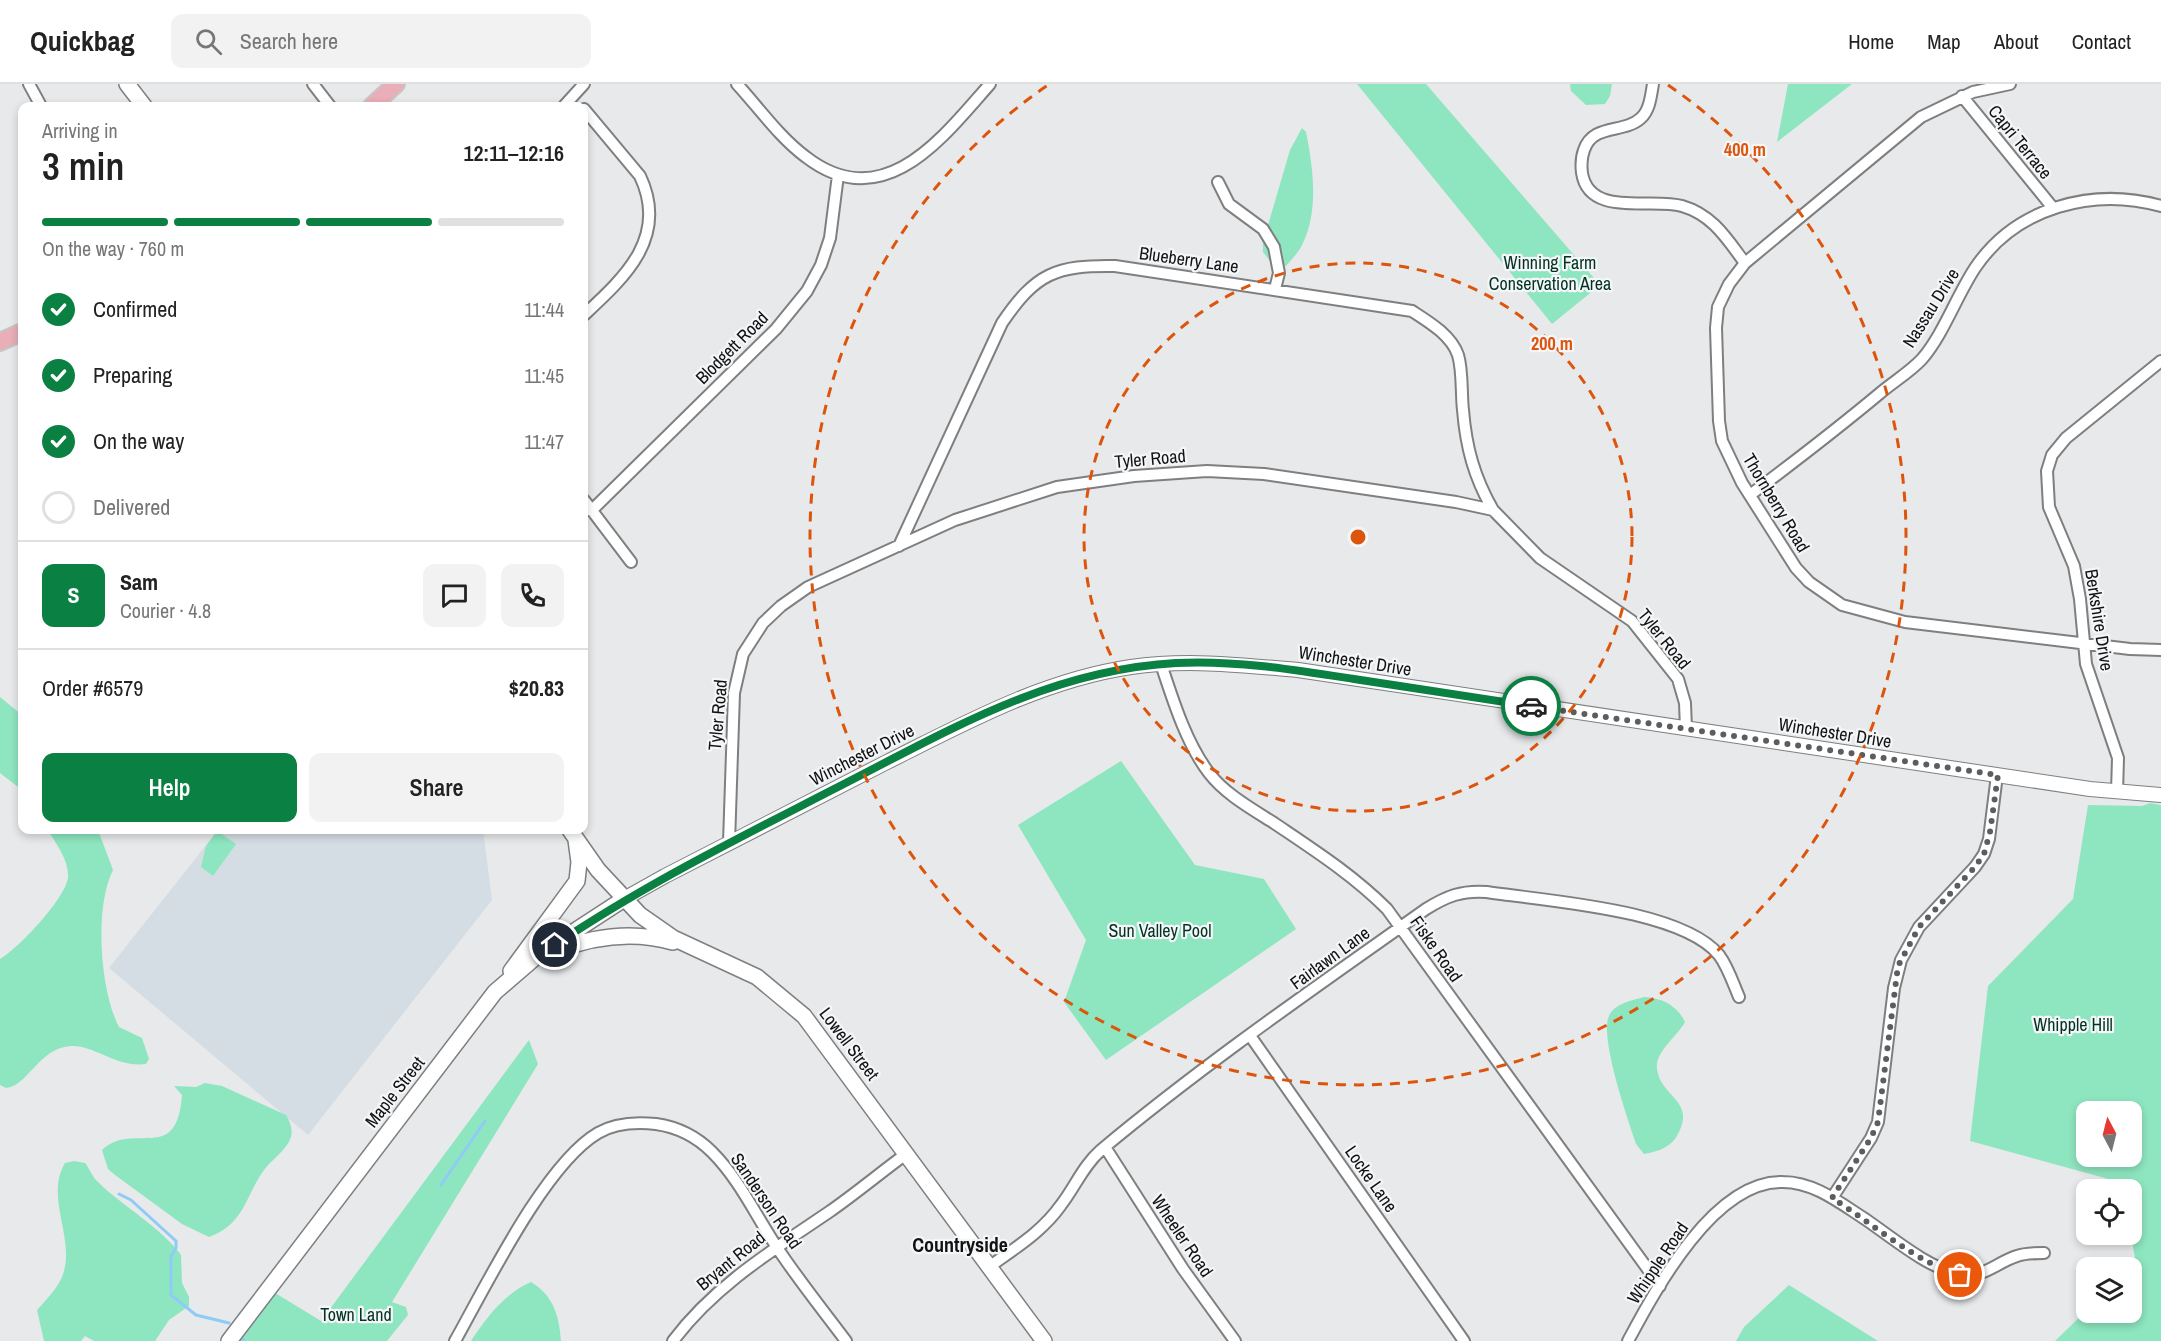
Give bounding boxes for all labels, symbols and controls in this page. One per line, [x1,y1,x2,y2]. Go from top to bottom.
search box [171,14,591,68]
text: Quickbag [30,22,135,60]
icon: search [192,25,225,58]
text: Search here [240,26,338,56]
text: Home [1848,27,1894,56]
text: Map [1927,27,1961,56]
text: About [1994,27,2039,56]
text: Contact [2072,27,2131,56]
street label: Capri Terrace [1983,99,2058,184]
text: Arriving in [42,117,118,144]
text: 400 m [1724,137,1766,162]
text: 12:11–12:16 [463,138,564,168]
text: 3 min [42,140,124,192]
text: On the way · 760 m [42,235,184,262]
street label: Blueberry Lane [1138,240,1240,279]
park label: Winning Farm Conservation Area [1489,250,1611,296]
street label: Nassau Drive [1896,263,1965,352]
icon: check [42,293,75,326]
text: Confirmed [93,294,177,324]
text: 11:44 [524,296,564,323]
street label: Blodgett Road [690,306,774,390]
text: 200 m [1531,331,1573,356]
icon: check [42,359,75,392]
text: Preparing [93,360,172,390]
text: 11:45 [524,362,564,389]
icon: check [42,425,75,458]
text: On the way [93,426,184,456]
text: 11:47 [524,428,564,455]
street label: Tyler Road [1113,443,1187,474]
street label: Thornberry Road [1737,448,1816,557]
text: Delivered [93,492,170,522]
centre of rings [1348,527,1368,547]
button: chat [423,564,486,627]
button: phone [501,564,564,627]
text: Sam [120,567,158,597]
street label: Berkshire Drive [2079,567,2120,673]
text: S [67,580,80,610]
text: Courier · 4.8 [120,597,211,624]
street label: Tyler Road [1632,603,1697,674]
street label: Winchester Drive [1297,639,1413,682]
text: Order #6579 [42,673,143,703]
text: $20.83 [509,673,564,703]
courier [1501,676,1561,736]
street label: Tyler Road [702,678,733,752]
icon: car [1515,690,1548,723]
street label: Winchester Drive [1777,711,1893,754]
street label: Winchester Drive [805,718,918,792]
button: Help [42,753,297,822]
button: Share [309,753,564,822]
street label: Fiske Road [1405,911,1468,987]
park label: Sun Valley Pool [1108,918,1212,943]
pin [529,919,580,970]
street label: Fairlawn Lane [1285,920,1375,995]
icon: home [538,928,571,961]
street label: Lowell Street [814,1002,885,1085]
park label: Whipple Hill [2033,1012,2113,1037]
street label: Maple Street [359,1051,430,1132]
north arrow [2076,1101,2142,1167]
map controls [2076,1101,2142,1323]
street label: Locke Lane [1339,1140,1404,1217]
street label: Sanderson Road [725,1148,808,1254]
button: locate [2076,1179,2142,1245]
street label: Wheeler Road [1146,1190,1219,1282]
street label: Whipple Road [1621,1217,1694,1308]
street label: Bryant Road [691,1225,770,1296]
district label: Countryside [912,1231,1008,1258]
pin [1934,1249,1985,1300]
button: layers [2076,1257,2142,1323]
icon: bag [1943,1258,1976,1291]
park label: Town Land [320,1302,392,1327]

